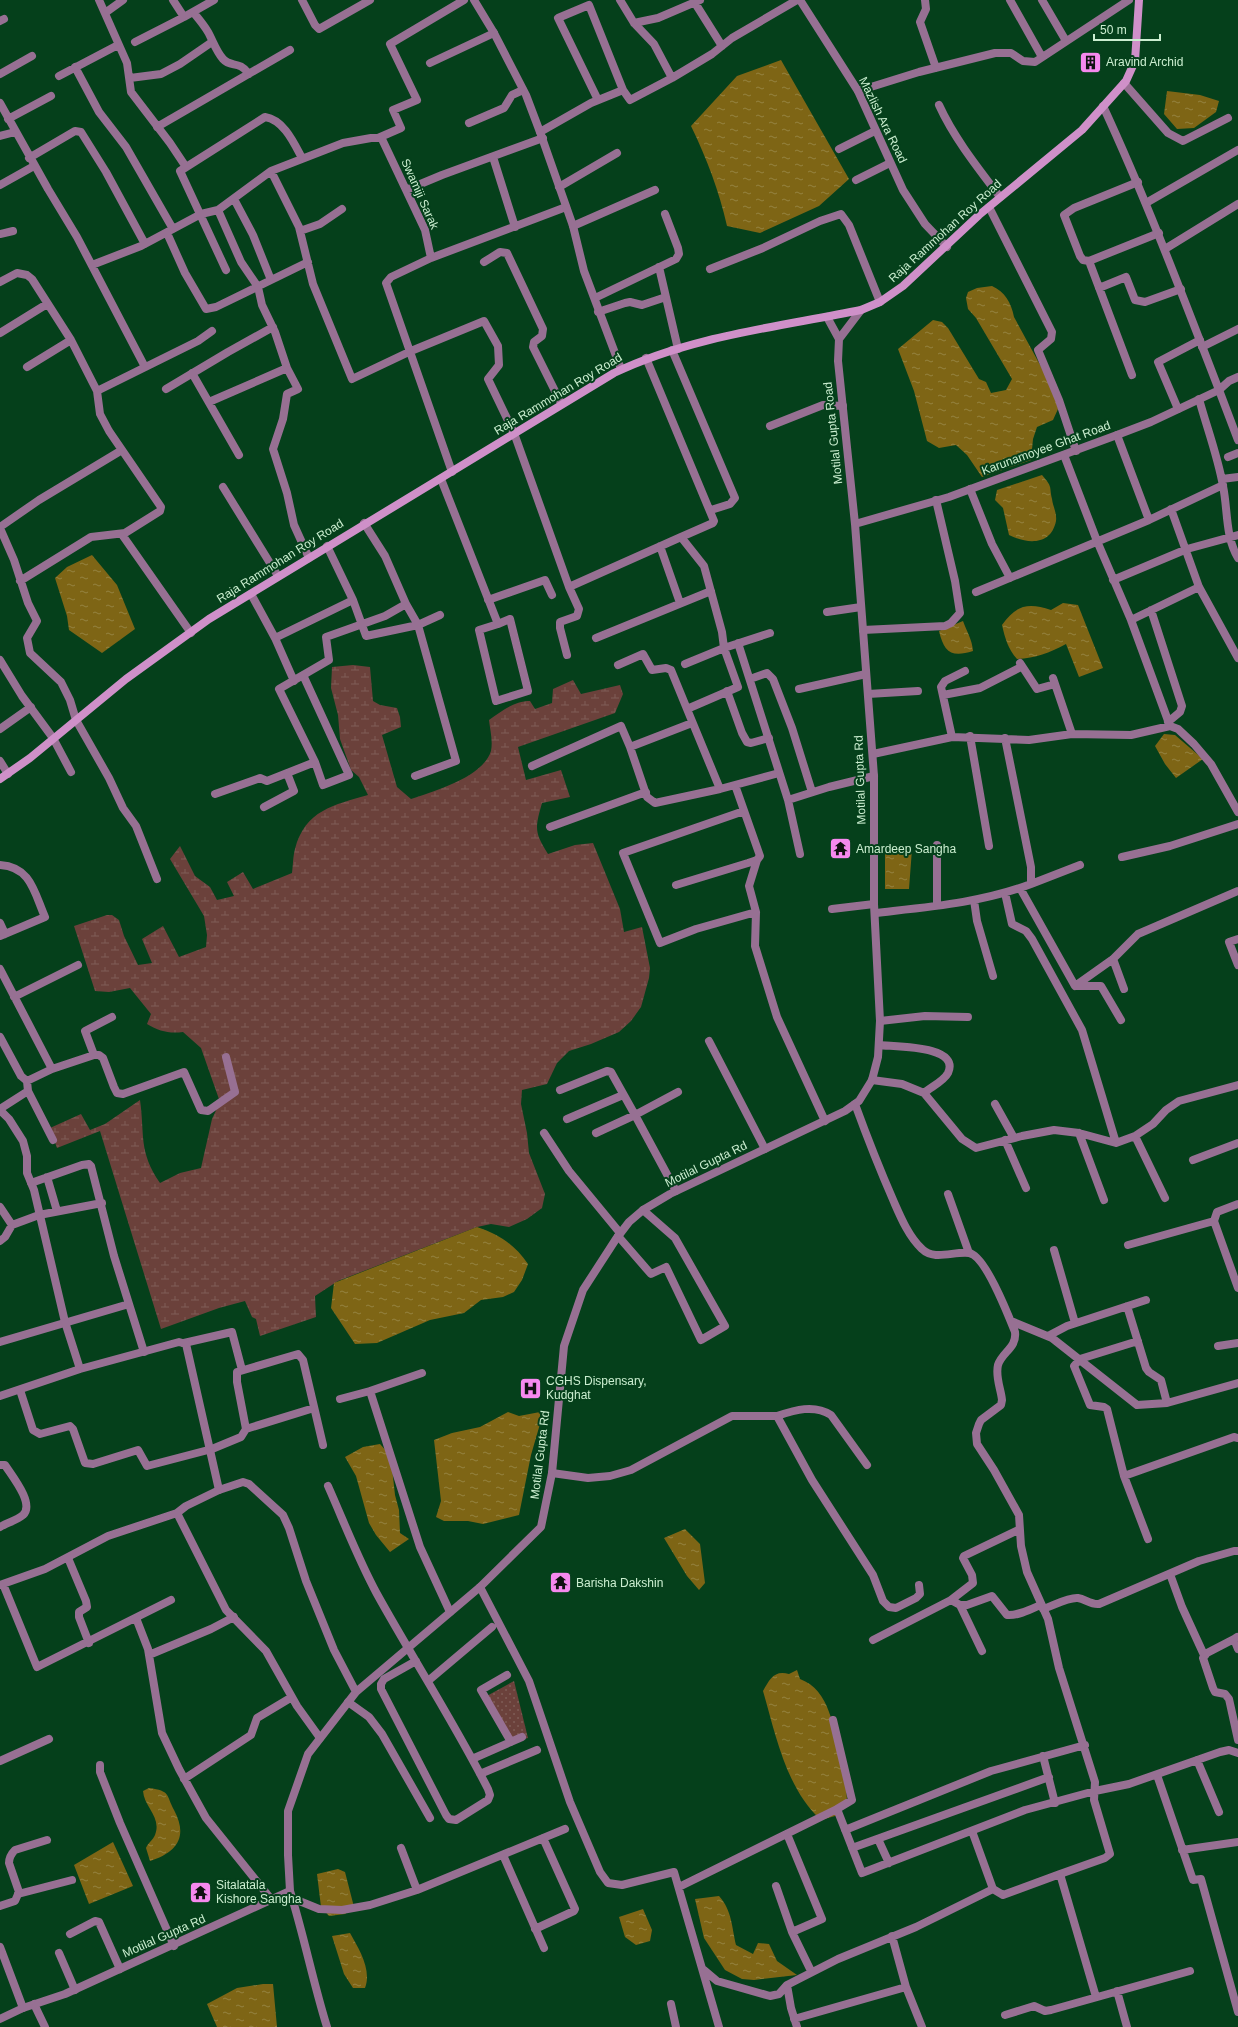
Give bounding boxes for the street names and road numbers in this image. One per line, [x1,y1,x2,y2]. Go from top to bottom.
street label: Mazlish Ara Road [856,75,910,165]
street label: Swamiji Sarak [398,156,442,232]
street label: Raja Rammohan Roy Road [886,177,1004,285]
street label: Raja Rammohan Roy Road [492,350,624,438]
street label: Motilal Gupta Road [821,381,845,485]
street label: Karunamoyee Ghat Road [980,418,1112,478]
street label: Raja Rammohan Roy Road [214,516,346,606]
street label: Motilal Gupta Rd [851,735,869,825]
street label: Motilal Gupta Rd [663,1138,749,1190]
street label: Motilal Gupta Rd [528,1410,552,1500]
street label: Motilal Gupta Rd [120,1911,208,1961]

